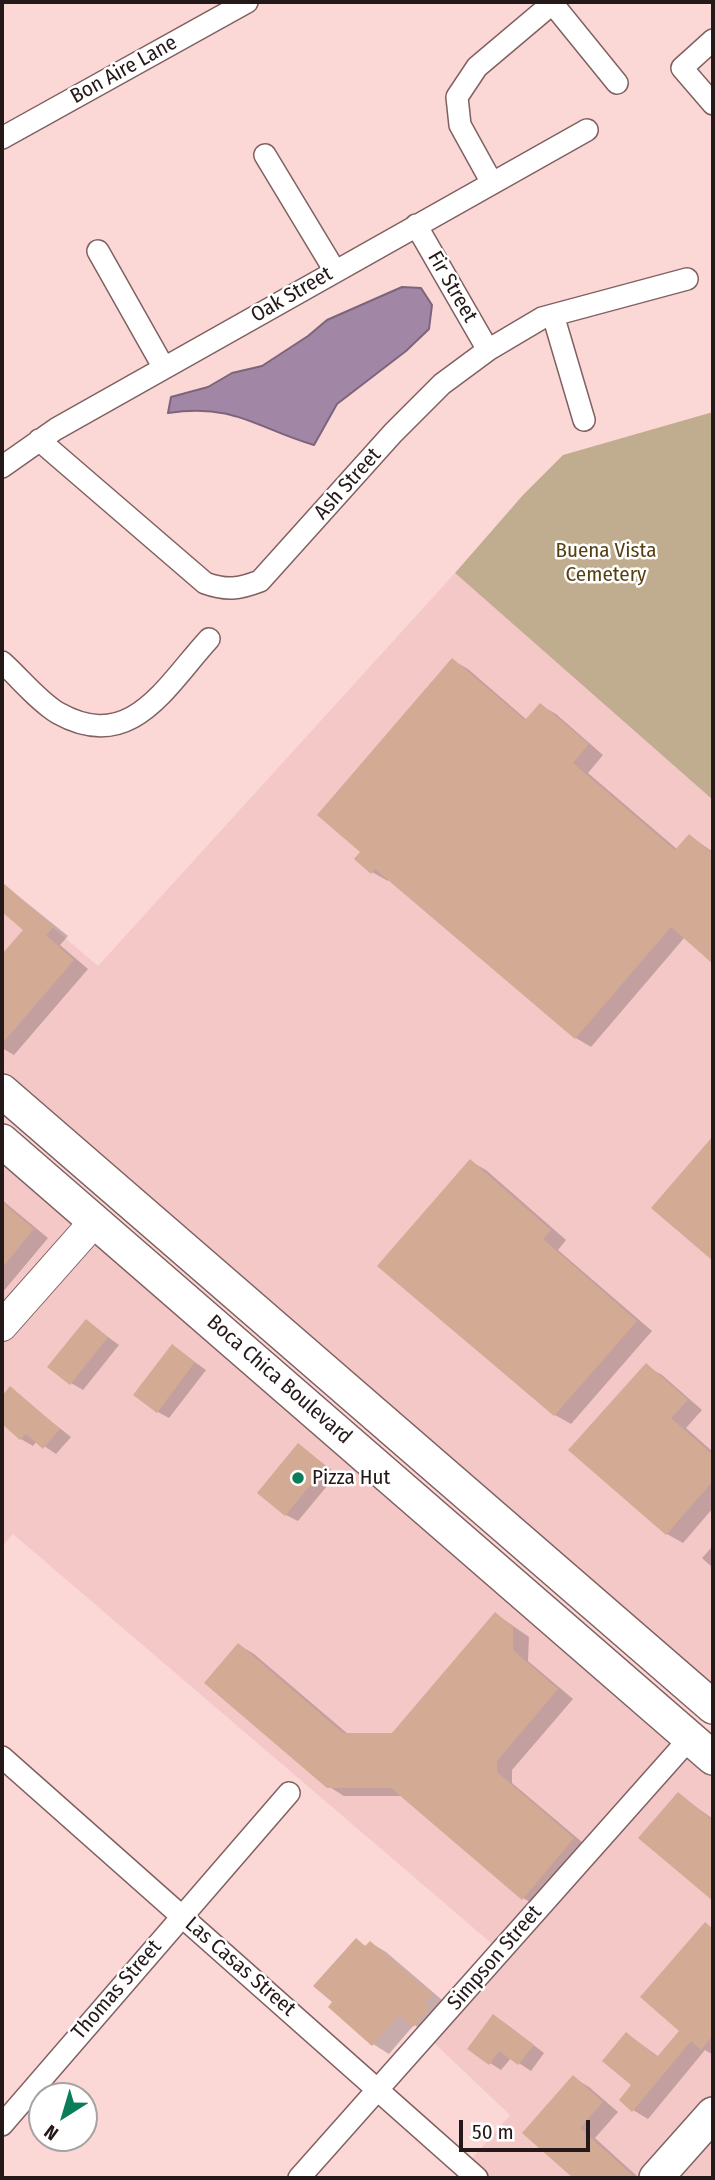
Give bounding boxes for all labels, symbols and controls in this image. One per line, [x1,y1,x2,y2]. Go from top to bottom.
street label: Bon Aire Lane [66,30,182,110]
street label: Fir Street [422,247,482,327]
street label: Oak Street [247,262,337,328]
street label: Ash Street [309,443,387,525]
park label: Buena Vista Cemetery [555,538,657,588]
street label: Boca Chica Boulevard [201,1310,357,1450]
place label: Pizza Hut [312,1465,390,1491]
marker: Pizza Hut [290,1470,306,1486]
street label: Simpson Street [443,1900,547,2016]
street label: Las Casas Street [180,1912,300,2022]
street label: Thomas Street [67,1935,167,2045]
north arrow [28,2082,98,2152]
scale bar [463,2106,594,2150]
text: 50 m [472,2119,514,2145]
text: N [40,2120,63,2145]

